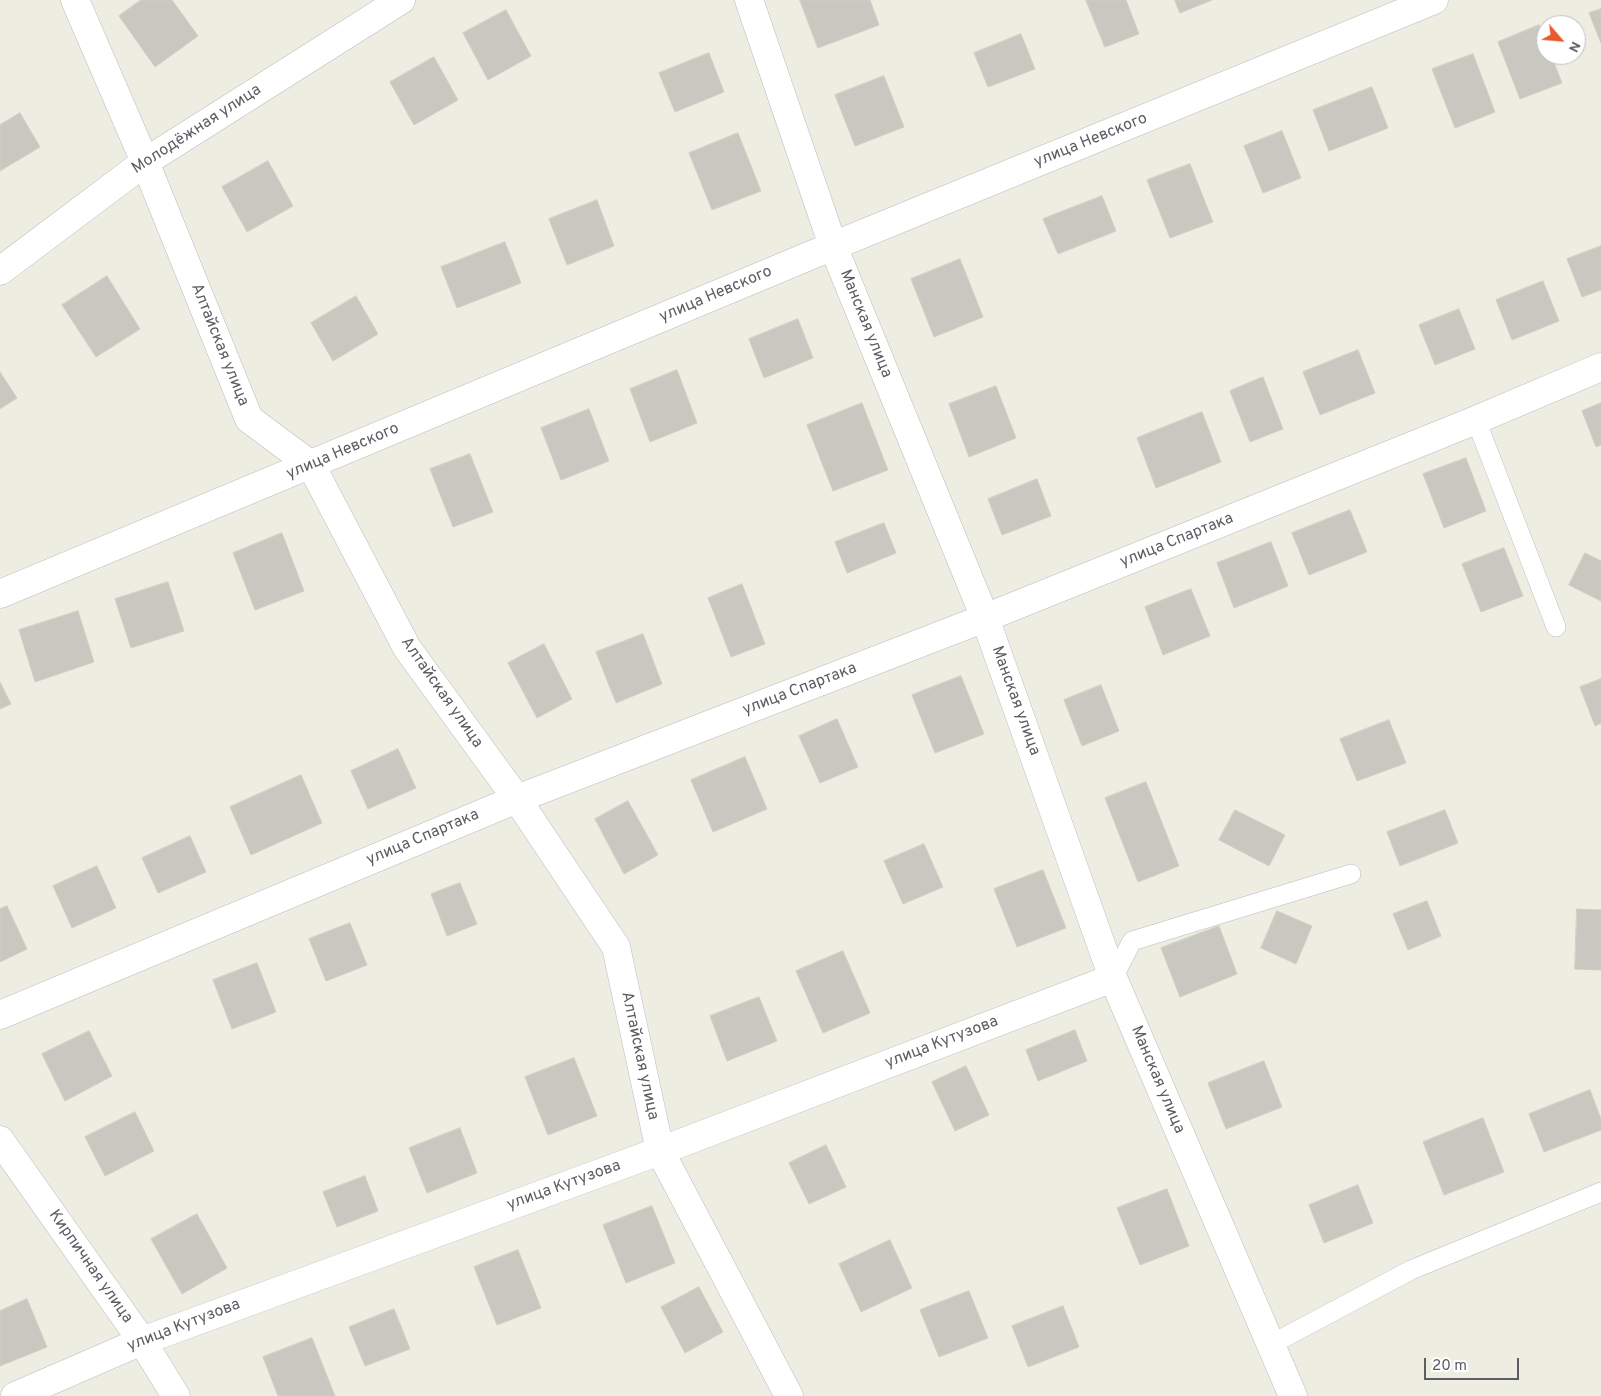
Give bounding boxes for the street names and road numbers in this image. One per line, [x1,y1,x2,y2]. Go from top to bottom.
street label: Молодёжная улица [129,81,265,179]
street label: улица Невского [1032,110,1150,172]
street label: улица Невского [657,263,775,327]
street label: Манская улица [835,267,895,381]
street label: Алтайская улица [186,281,252,409]
street label: улица Невского [284,420,402,484]
street label: улица Спартака [1118,510,1236,572]
street label: Алтайская улица [396,634,486,752]
street label: Манская улица [986,644,1044,758]
street label: улица Спартака [740,659,860,721]
street label: улица Спартака [364,806,482,870]
street label: Алтайская улица [616,990,662,1122]
street label: улица Кутузова [883,1013,1001,1073]
street label: Манская улица [1126,1023,1188,1137]
street label: улица Кутузова [505,1157,623,1215]
street label: Кирпичная улица [44,1207,136,1327]
street label: улица Кутузова [125,1296,243,1356]

